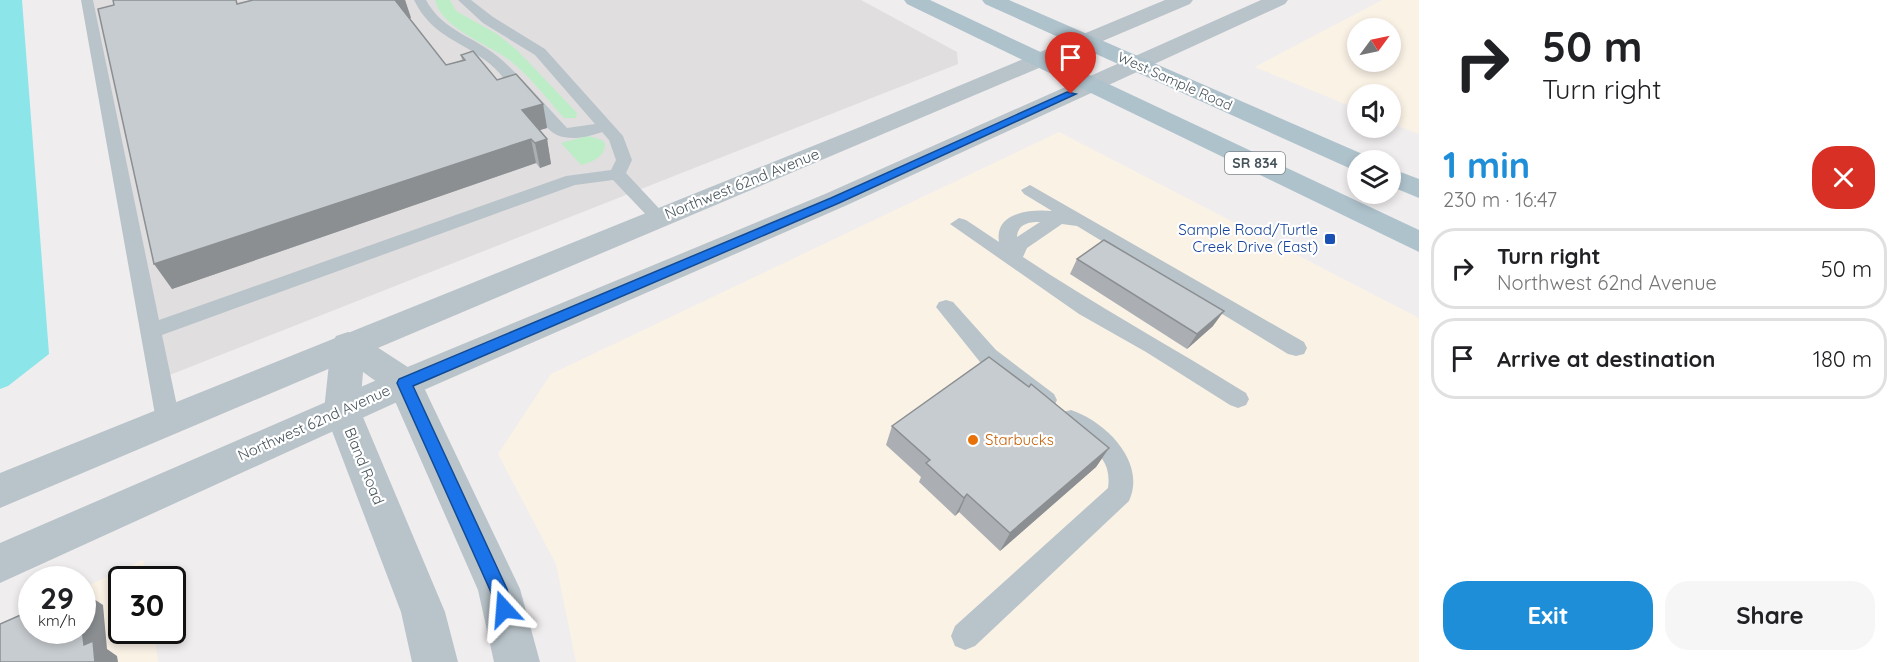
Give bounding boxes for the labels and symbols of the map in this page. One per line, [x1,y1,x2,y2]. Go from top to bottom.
north arrow [1347,18,1401,72]
pin [1045,32,1096,94]
street label: West Sample Road [1115,48,1235,114]
street label: Northwest 62nd Avenue [662,144,822,223]
road number: SR 834 [1225,152,1285,174]
place label: Sample Road/Turtle Creek Drive (East) [1178,220,1318,256]
marker: Sample Road/Turtle Creek Drive (East) [1323,232,1337,246]
street label: Northwest 62nd Avenue [235,380,393,465]
street label: Bland Road [340,425,389,507]
place label: Starbucks [985,430,1054,449]
marker: Starbucks [966,433,980,447]
speed limit sign: 30 [108,566,186,644]
position arrow [472,577,536,641]

